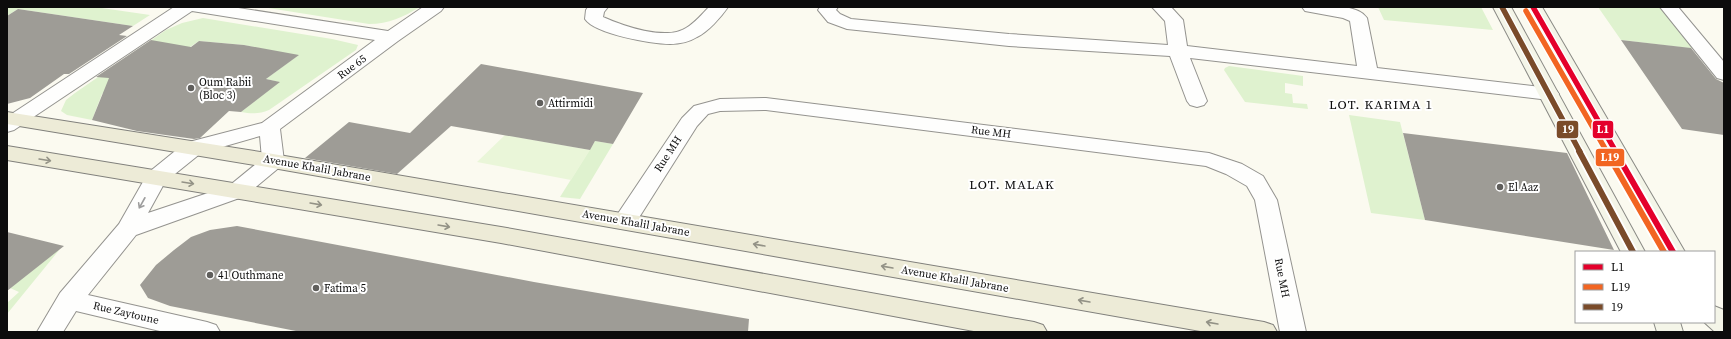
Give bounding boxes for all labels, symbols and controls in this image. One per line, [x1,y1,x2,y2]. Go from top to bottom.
street label: Rue 65 [334,51,370,83]
place label: Oum Rabii (Bloc 3) [199,75,251,103]
marker: Oum Rabii (Bloc 3) [186,83,196,93]
place label: Attirmidi [548,96,593,111]
district label: LOT. KARIMA 1 [1329,96,1433,113]
marker: Attirmidi [535,98,545,108]
line badge: 19 [1556,120,1579,139]
line badge: L1 [1592,120,1614,139]
street label: Rue MH [970,122,1012,142]
text: 19 [1562,122,1574,137]
text: L1 [1597,122,1609,137]
street label: Rue MH [651,133,685,175]
line badge: L19 [1595,148,1625,167]
text: L19 [1601,150,1619,165]
street label: Avenue Khalil Jabrane [262,151,372,185]
one-way arrow [39,156,52,164]
district label: LOT. MALAK [969,176,1055,193]
one-way arrow [181,179,194,187]
place label: El Aaz [1508,180,1538,195]
marker: El Aaz [1495,182,1505,192]
one-way arrow [137,197,145,209]
one-way arrow [309,200,322,208]
street label: Avenue Khalil Jabrane [581,206,691,240]
one-way arrow [437,222,450,230]
one-way arrow [752,240,765,248]
legend [1575,251,1715,323]
street label: Rue MH [1271,257,1293,299]
text: L1 [1611,259,1624,275]
street label: Avenue Khalil Jabrane [900,262,1010,296]
one-way arrow [881,263,894,271]
place label: 41 Outhmane [218,268,284,283]
marker: 41 Outhmane [205,270,215,280]
text: L19 [1611,279,1630,295]
place label: Fatima 5 [324,281,366,296]
marker: Fatima 5 [311,283,321,293]
one-way arrow [1078,297,1091,305]
street label: Rue Zaytoune [92,298,161,328]
text: 19 [1611,299,1623,315]
one-way arrow [1206,319,1219,327]

